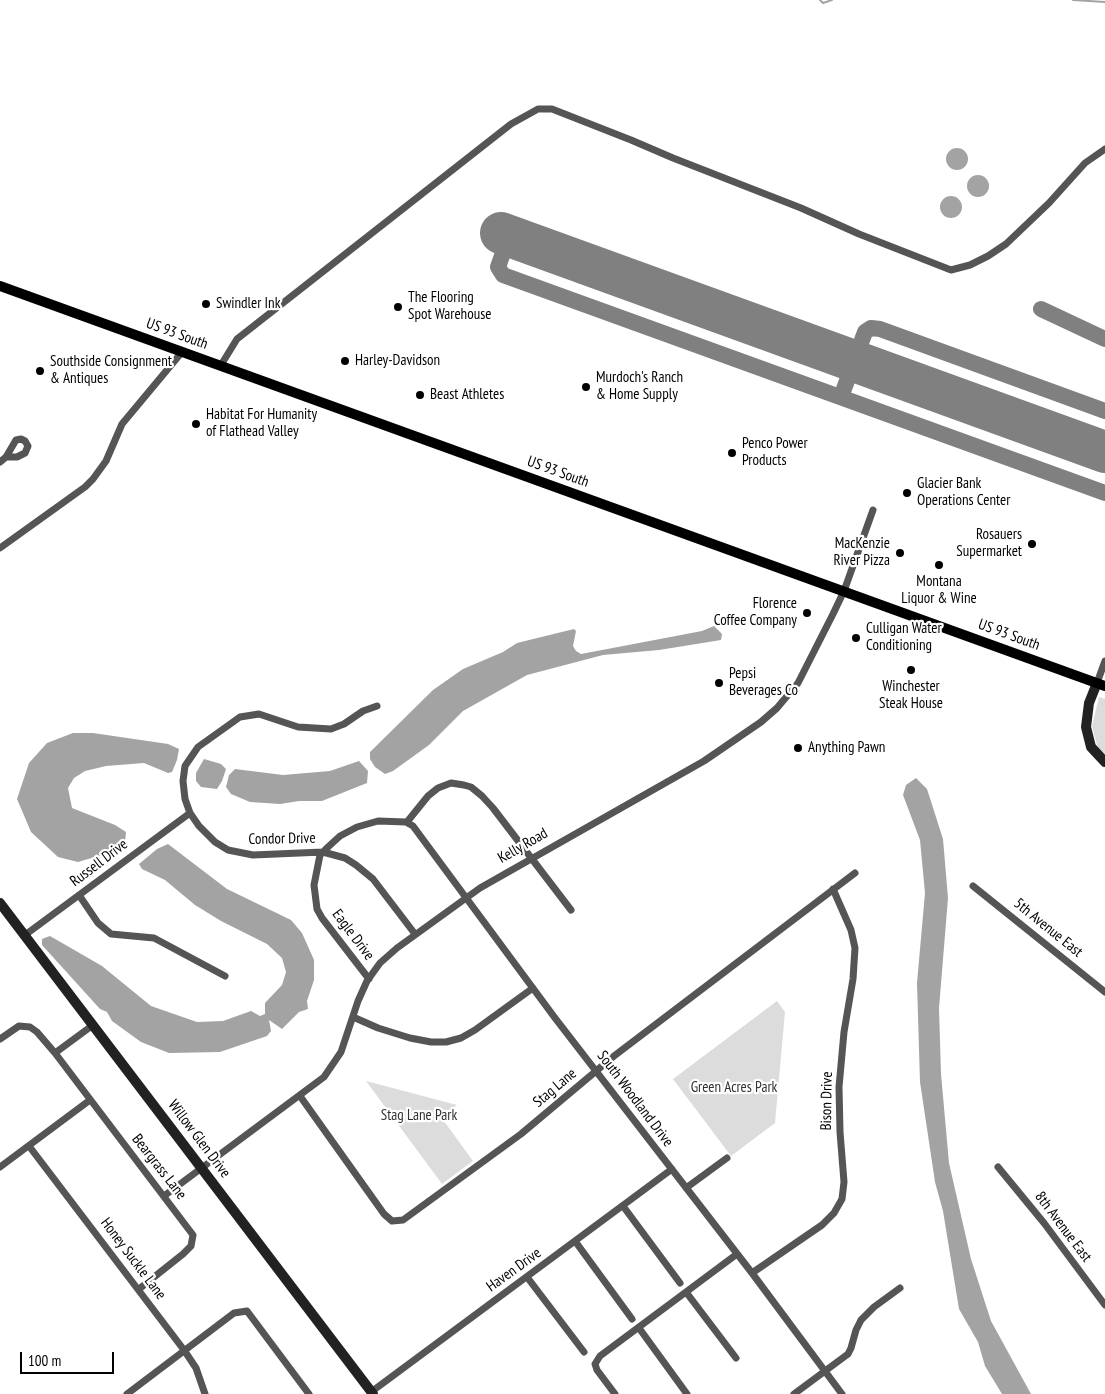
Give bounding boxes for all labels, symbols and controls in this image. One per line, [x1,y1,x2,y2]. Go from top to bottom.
place label: The Flooring Spot Warehouse [408,289,491,324]
place label: Swindler Ink [216,295,280,313]
marker: Swindler Ink [200,298,212,310]
marker: The Flooring Spot Warehouse [392,301,404,313]
street label: US 93 South [144,315,210,353]
place label: Harley-Davidson [355,352,440,370]
place label: Southside Consignment & Antiques [50,353,172,388]
marker: Harley-Davidson [339,355,351,367]
marker: Southside Consignment & Antiques [34,365,46,377]
place label: Murdoch's Ranch & Home Supply [596,369,683,404]
marker: Murdoch's Ranch & Home Supply [580,381,592,393]
place label: Beast Athletes [430,386,504,404]
marker: Beast Athletes [414,389,426,401]
place label: Habitat For Humanity of Flathead Valley [206,406,317,441]
marker: Habitat For Humanity of Flathead Valley [190,418,202,430]
place label: Penco Power Products [742,435,808,470]
marker: Penco Power Products [726,447,738,459]
street label: US 93 South [525,453,591,491]
place label: Glacier Bank Operations Center [917,475,1010,510]
marker: Glacier Bank Operations Center [901,487,913,499]
place label: Rosauers Supermarket [956,526,1022,561]
place label: MacKenzie River Pizza [833,535,890,570]
marker: Rosauers Supermarket [1026,538,1038,550]
marker: MacKenzie River Pizza [894,547,906,559]
marker: Montana Liquor & Wine [933,559,945,571]
place label: Montana Liquor & Wine [901,573,977,608]
place label: Florence Coffee Company [714,595,797,630]
marker: Florence Coffee Company [801,607,813,619]
street label: US 93 South [976,616,1042,654]
place label: Culligan Water Conditioning [866,620,942,655]
marker: Culligan Water Conditioning [850,632,862,644]
marker: Winchester Steak House [905,664,917,676]
place label: Pepsi Beverages Co [729,665,798,700]
marker: Pepsi Beverages Co [713,677,725,689]
place label: Winchester Steak House [879,678,943,713]
place label: Anything Pawn [808,739,885,757]
marker: Anything Pawn [792,742,804,754]
street label: Kelly Road [495,825,551,867]
street label: Condor Drive [248,829,316,849]
street label: Russell Drive [67,836,131,890]
street label: 5th Avenue East [1010,895,1086,961]
street label: Eagle Drive [328,906,378,964]
street label: South Woodland Drive [593,1048,677,1150]
street label: Stag Lane [530,1065,580,1111]
street label: Bison Drive [817,1071,837,1131]
park label: Green Acres Park [691,1079,777,1097]
street label: Willow Glen Drive [164,1097,234,1181]
park label: Stag Lane Park [381,1107,457,1125]
street label: Beargrass Lane [128,1131,190,1203]
street label: 8th Avenue East [1031,1188,1095,1266]
street label: Honey Suckle Lane [96,1215,170,1303]
street label: Haven Drive [483,1244,545,1296]
scale bar [22,1342,116,1374]
text: 100 m [28,1351,61,1370]

